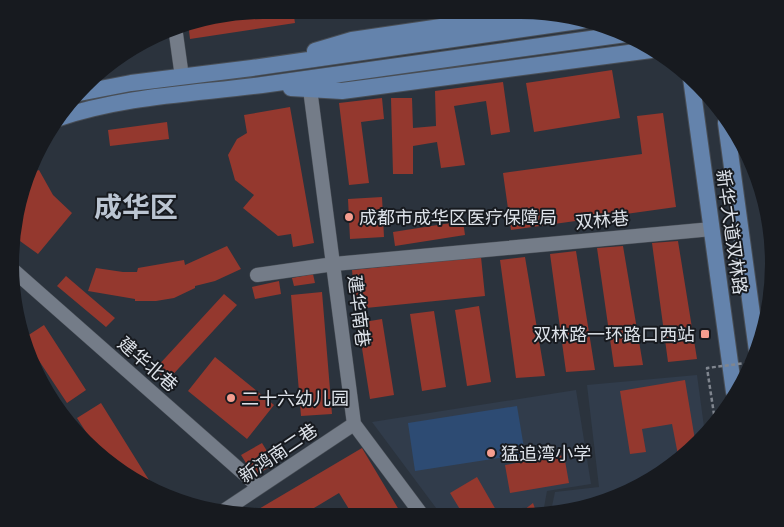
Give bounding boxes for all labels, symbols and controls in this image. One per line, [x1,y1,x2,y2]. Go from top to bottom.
street label: 新华大道双林路 [712,168,752,296]
district label: 成华区 [94,188,178,225]
place label: 成都市成华区医疗保障局 [359,206,557,229]
street label: 双林巷 [574,206,630,234]
marker: 成都市成华区医疗保障局 [343,211,355,223]
street label: 建华南巷 [343,274,375,348]
place label: 双林路一环路口西站 [533,323,695,346]
marker: 双林路一环路口西站 [699,328,711,340]
street label: 建华北巷 [113,332,183,396]
place label: 二十六幼儿园 [241,387,349,410]
marker: 二十六幼儿园 [225,392,237,404]
street label: 新鸿南二巷 [234,418,322,488]
place label: 猛追湾小学 [501,442,591,465]
marker: 猛追湾小学 [485,447,497,459]

